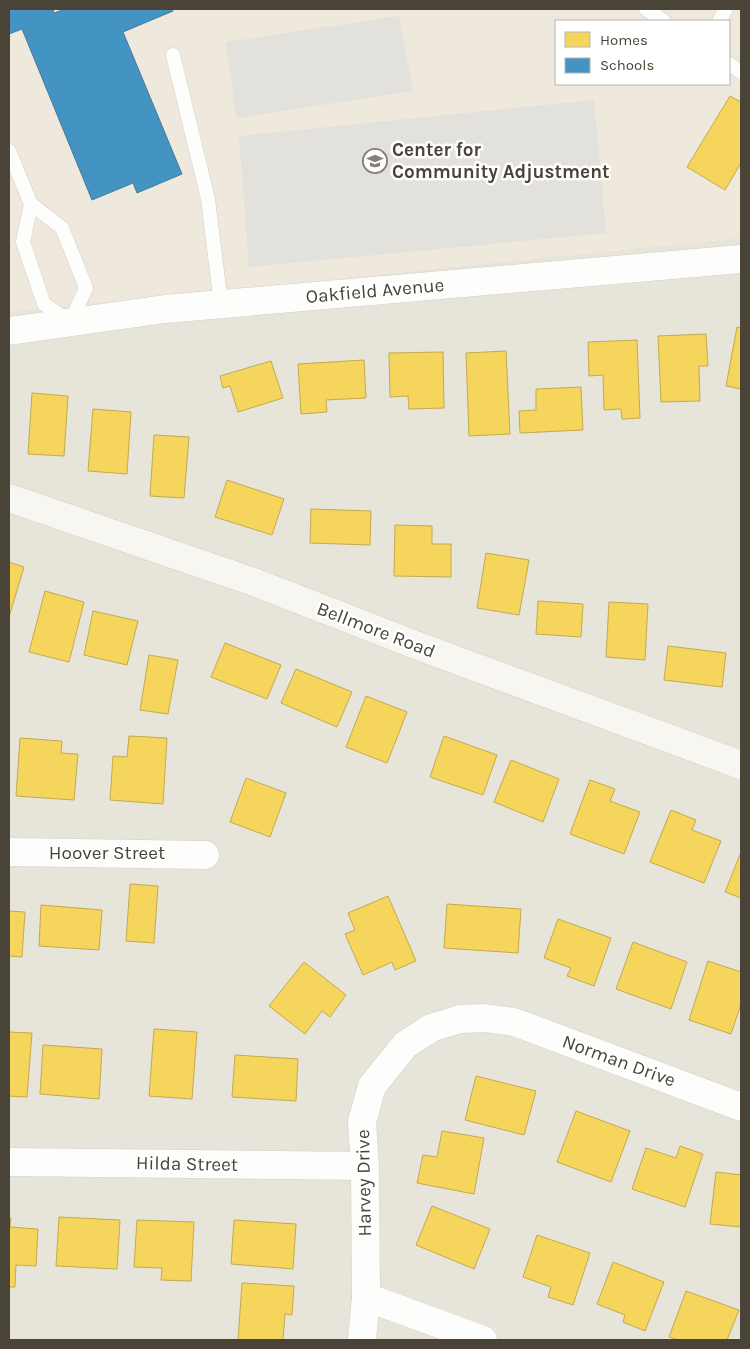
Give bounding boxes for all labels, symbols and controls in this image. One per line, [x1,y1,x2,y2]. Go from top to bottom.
legend [555,20,730,85]
text: Homes [600,31,648,49]
text: Schools [600,56,654,74]
place label: Center for Community Adjustment [392,139,609,183]
school or university icon: Center for Community Adjustment [362,148,388,174]
street label: Oakfield Avenue [305,274,445,308]
street label: Bellmore Road [314,597,438,663]
street label: Hoover Street [49,842,165,864]
street label: Norman Drive [559,1030,679,1092]
street label: Harvey Drive [352,1129,376,1237]
street label: Hilda Street [136,1152,238,1176]

